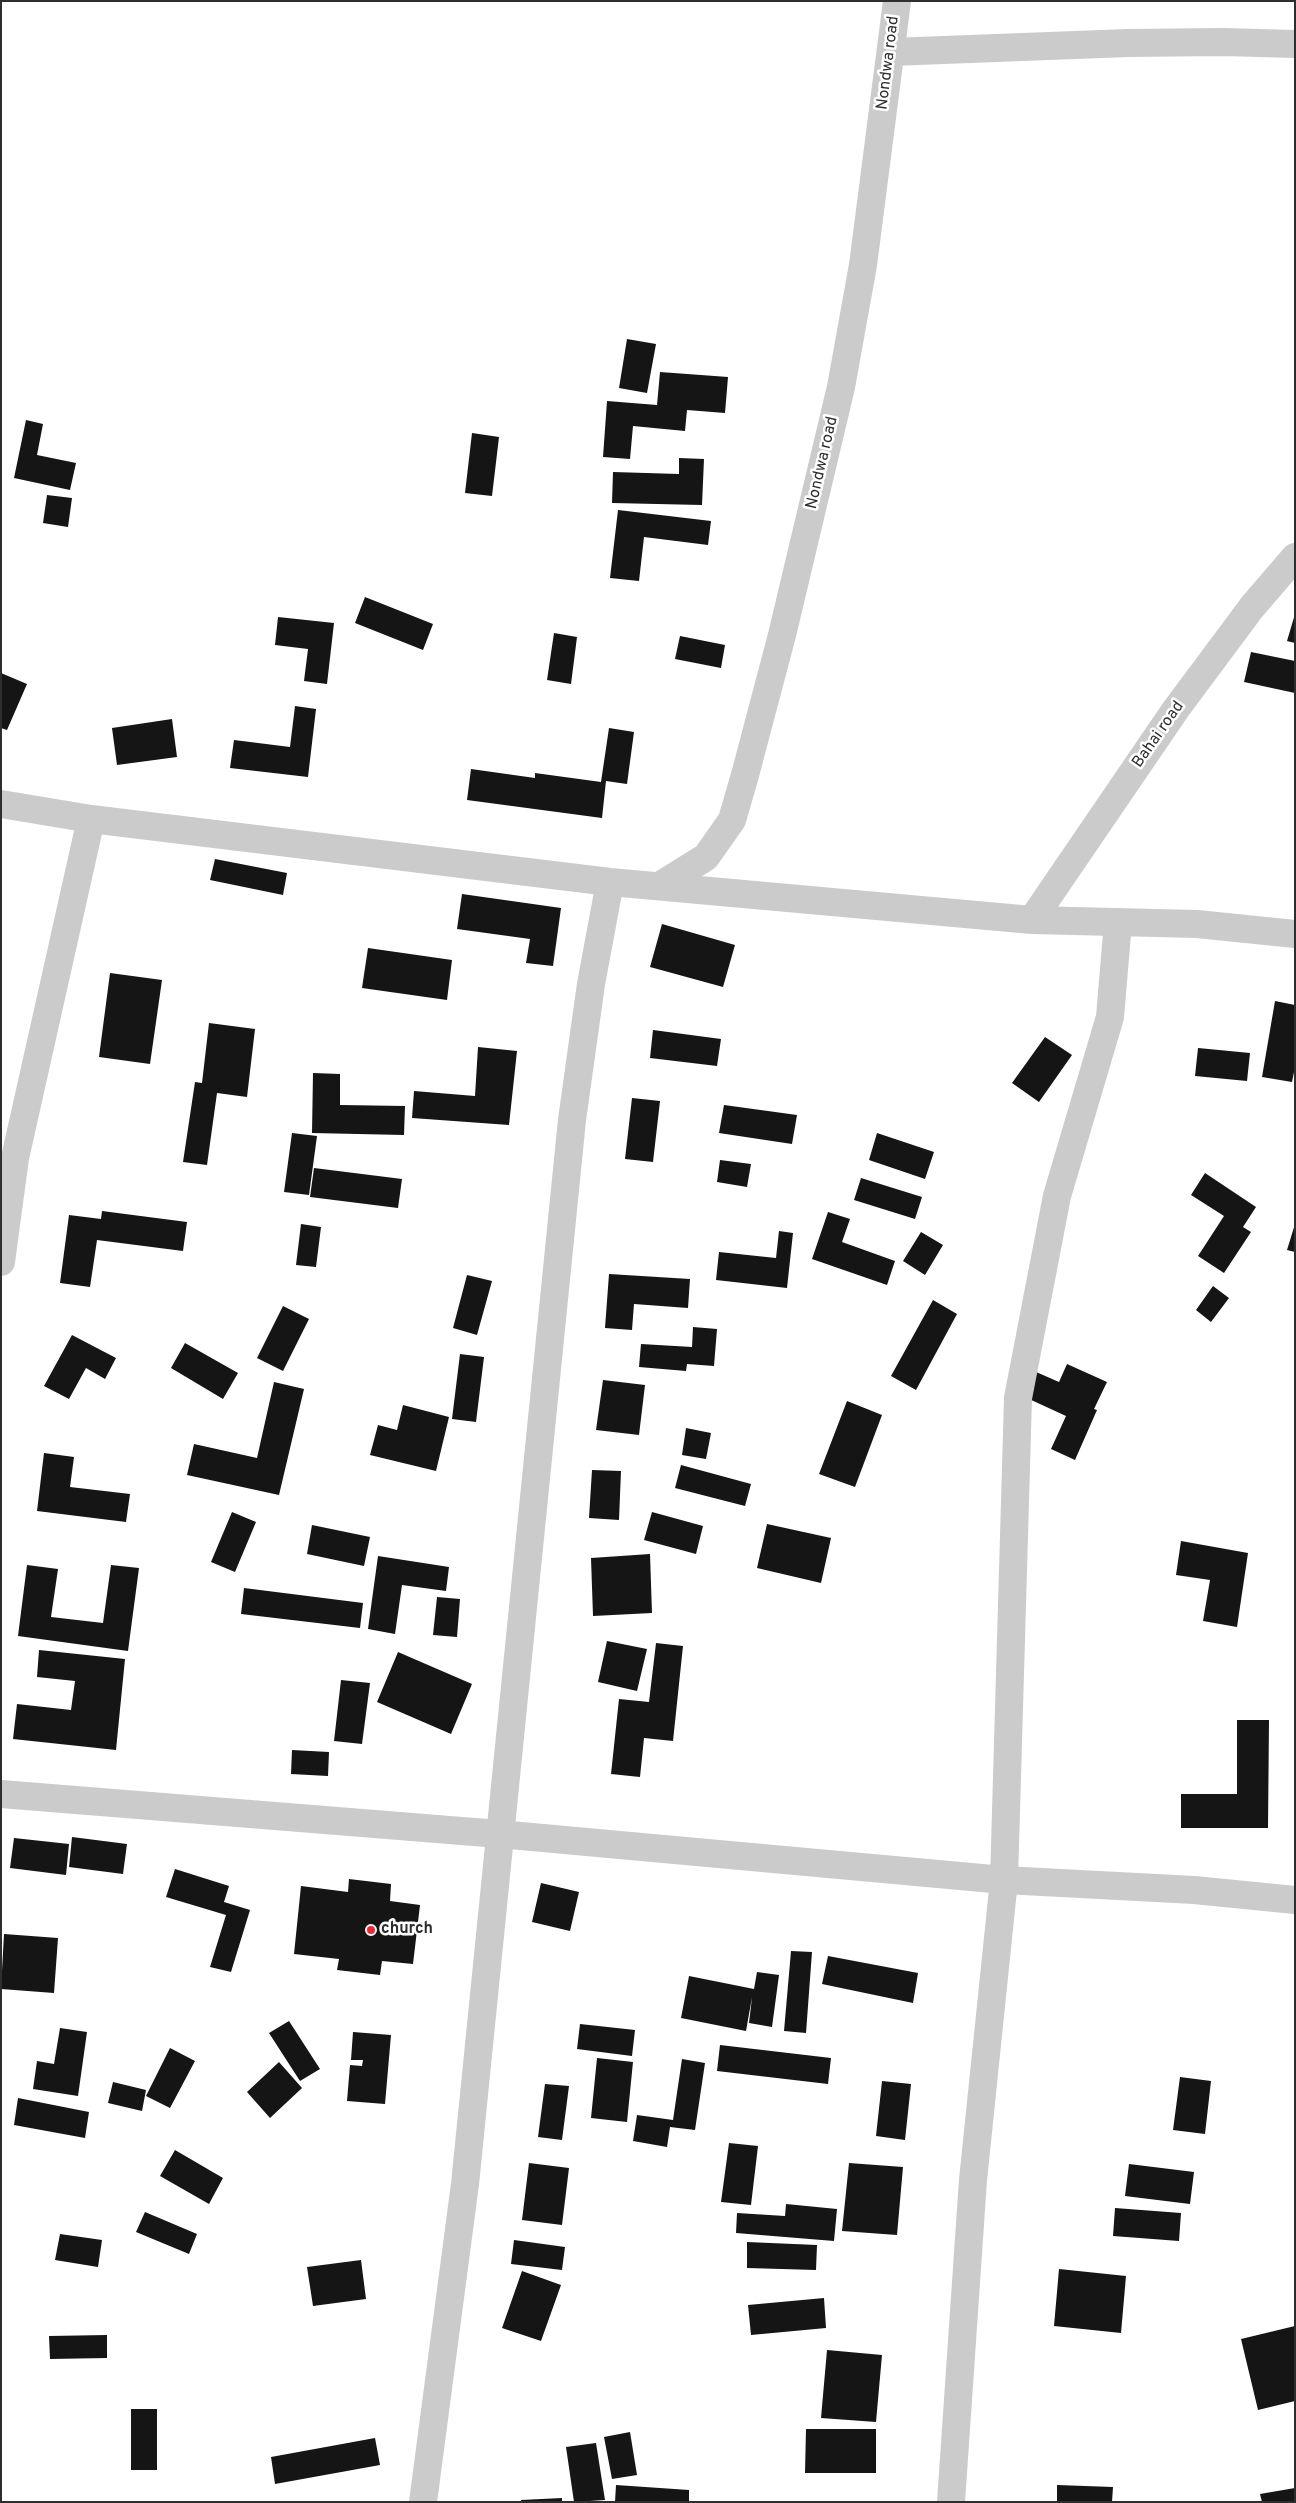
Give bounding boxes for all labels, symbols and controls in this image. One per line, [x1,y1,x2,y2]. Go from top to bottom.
street label: Nondwa road [874,15,904,111]
street label: Nondwa road [803,415,843,511]
street label: Bahai road [1129,698,1189,772]
place label: church [381,1920,433,1940]
marker: church [365,1924,377,1936]

